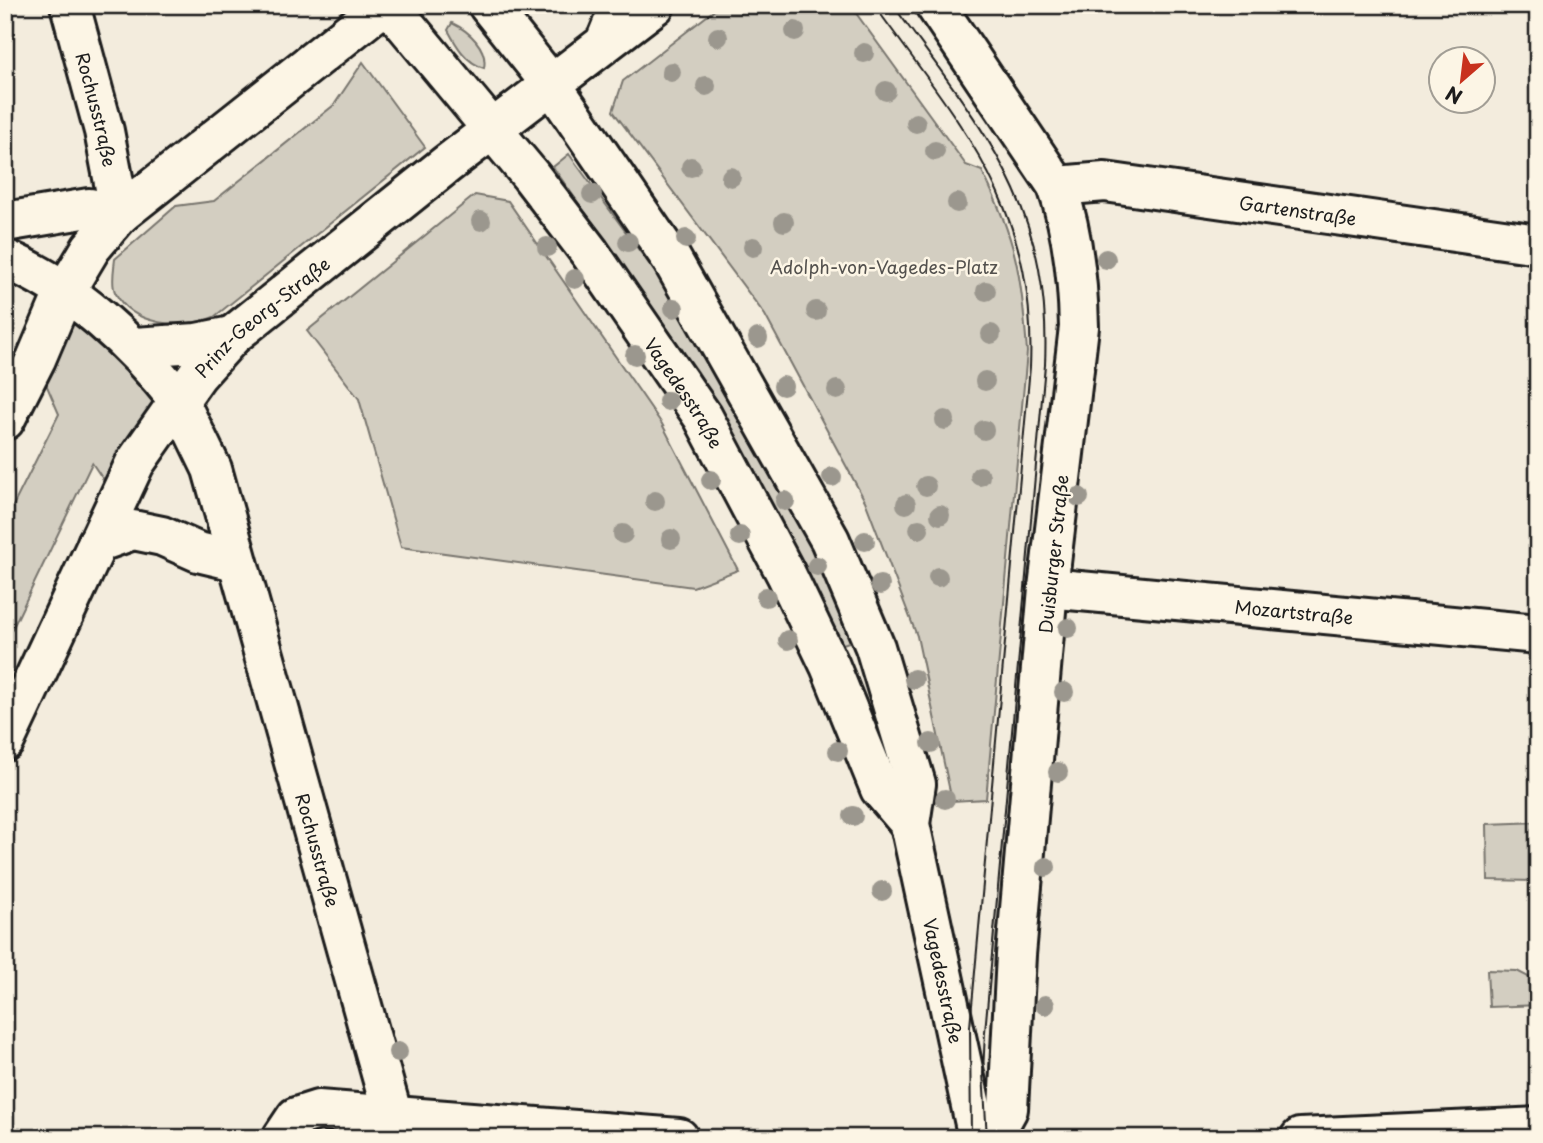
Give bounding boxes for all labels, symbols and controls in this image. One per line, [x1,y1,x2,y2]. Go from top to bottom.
north arrow [1428,46,1498,116]
street label: Rochusstraße [70,49,124,169]
text: N [1440,80,1467,112]
street label: Gartenstraße [1237,188,1358,231]
street label: Prinz-Georg-Straße [188,250,335,383]
park label: Adolph-von-Vagedes-Platz [770,253,998,280]
street label: Vagedesstraße [638,332,730,453]
street label: Duisburger Straße [1031,473,1075,635]
street label: Mozartstraße [1233,592,1354,630]
street label: Rochusstraße [290,790,347,910]
street label: Vagedesstraße [917,916,971,1046]

